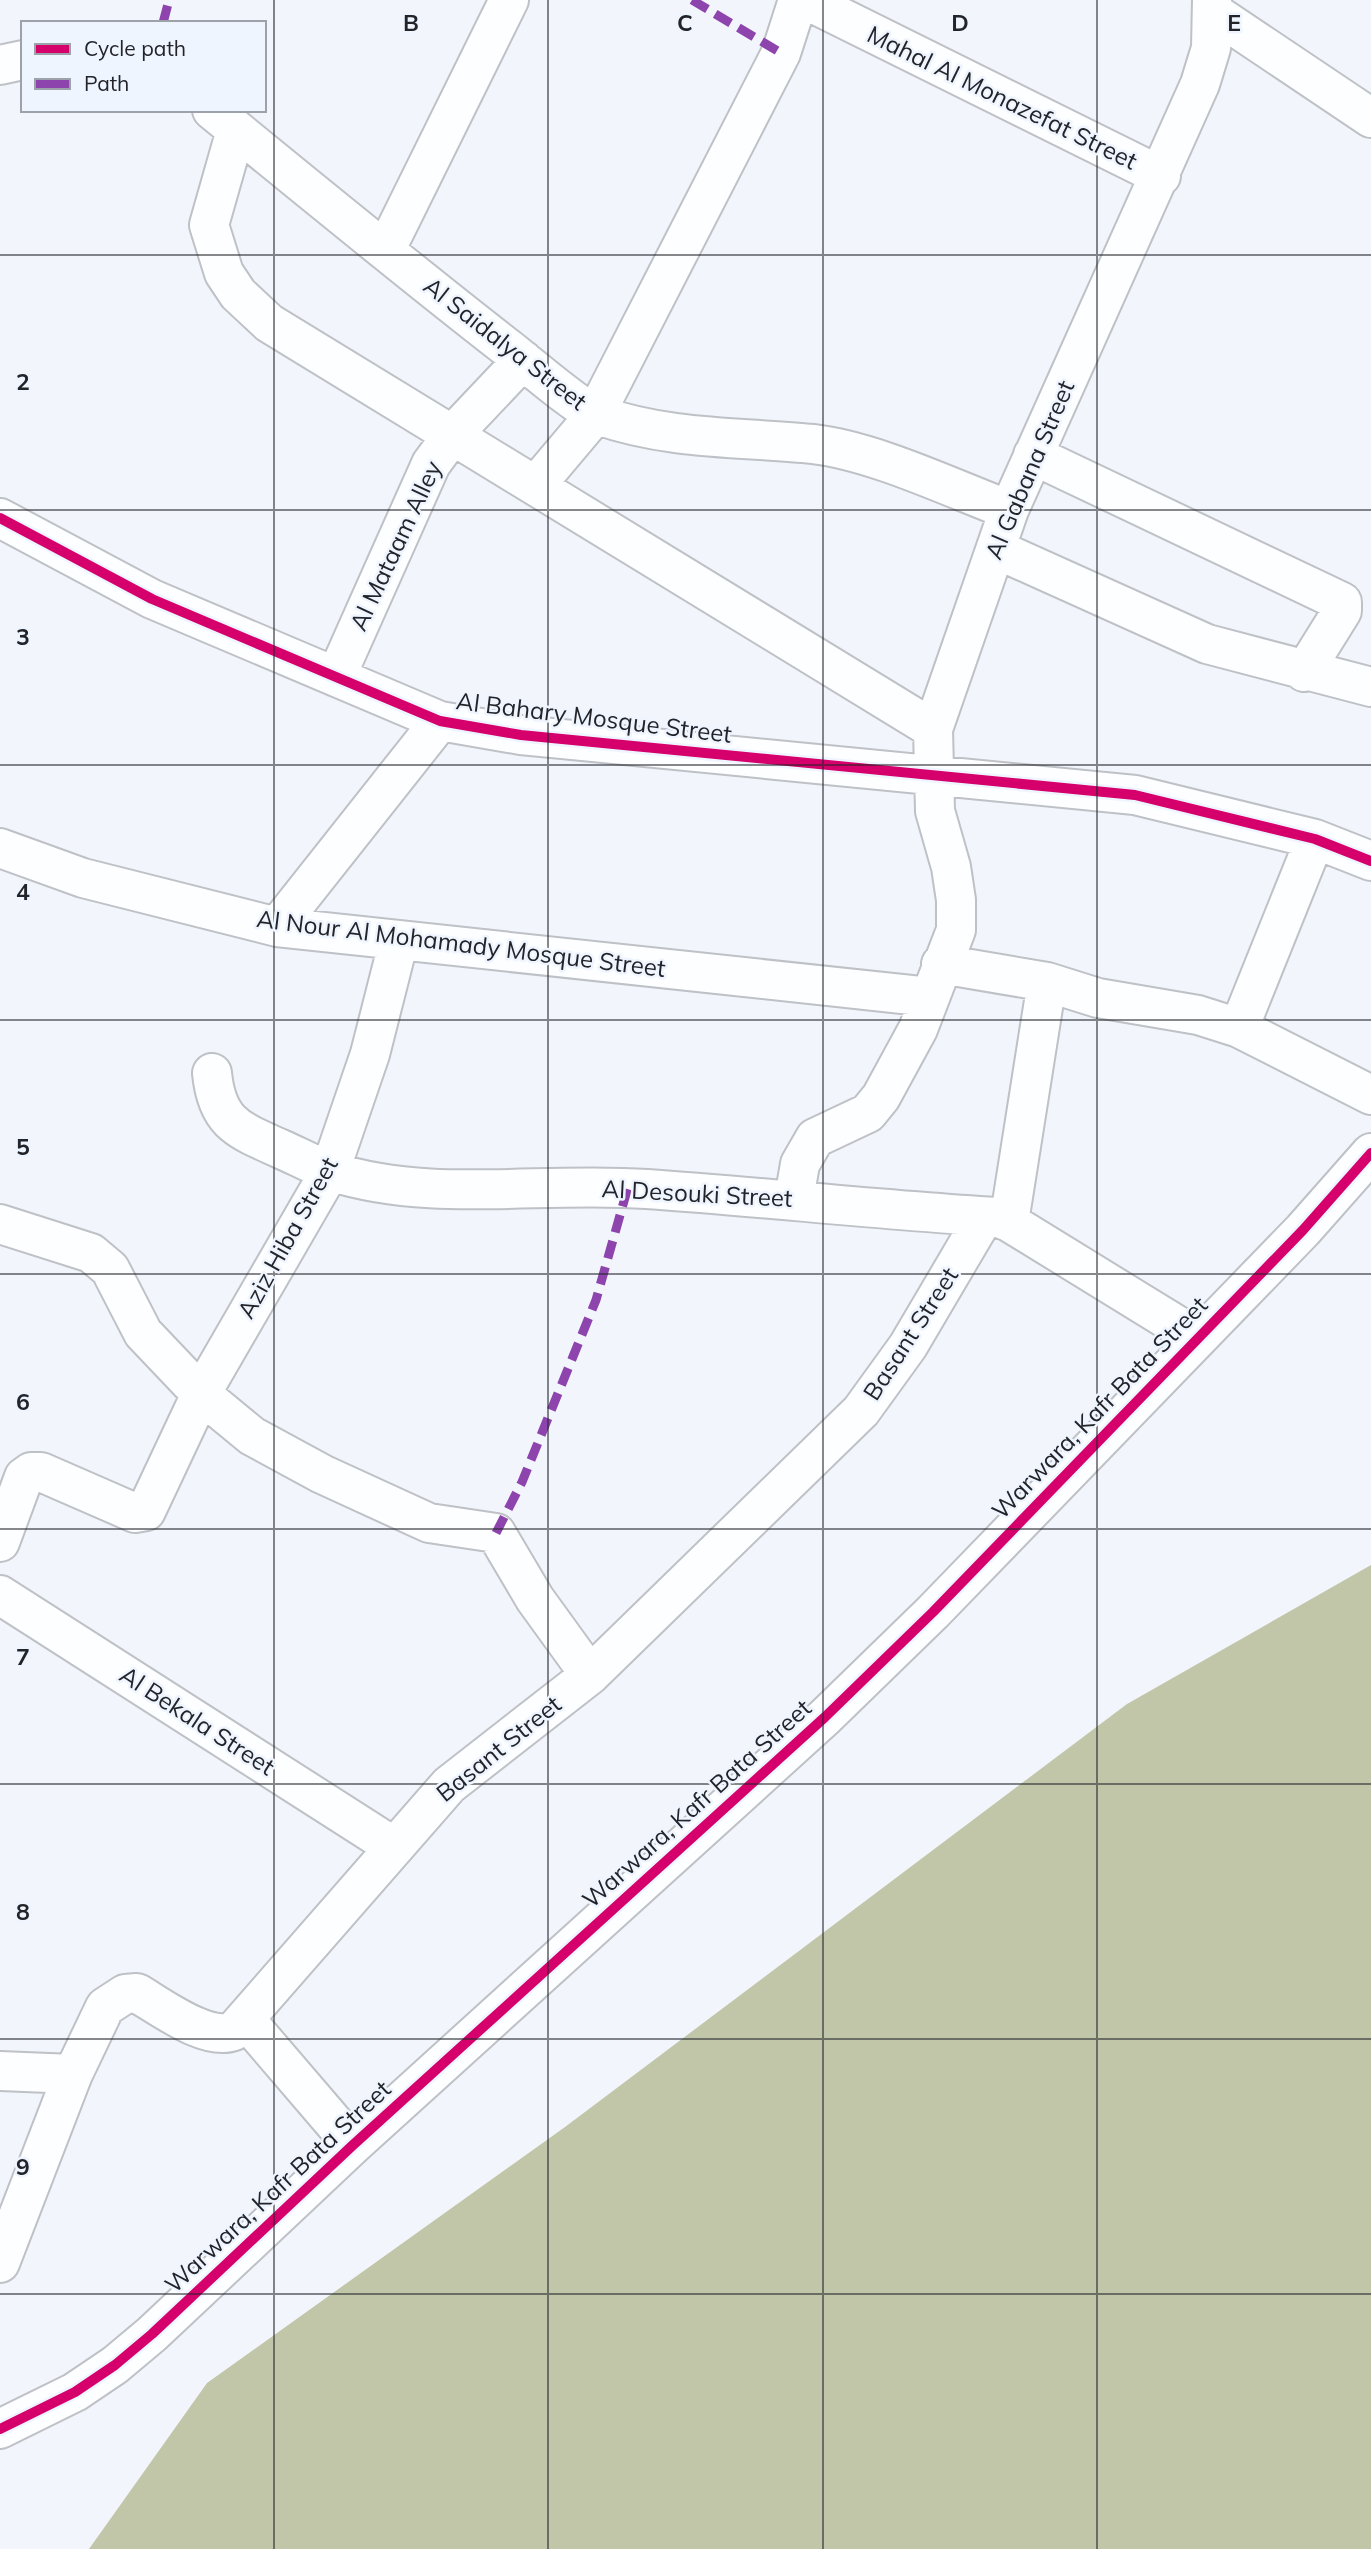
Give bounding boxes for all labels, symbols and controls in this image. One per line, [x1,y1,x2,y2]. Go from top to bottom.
text: B [403,8,419,37]
text: C [677,8,693,37]
text: D [951,8,969,37]
text: E [1227,8,1241,37]
street label: Mahal Al Monazefat Street [863,19,1142,176]
legend [21,21,266,112]
text: Cycle path [84,35,186,61]
text: Path [84,70,129,96]
street label: Al Saidalya Street [418,270,593,416]
text: 2 [16,367,30,396]
street label: Al Gabana Street [978,376,1080,564]
street label: Al Mataam Alley [343,456,448,635]
text: 3 [16,622,30,651]
street label: Al Bahary Mosque Street [455,685,734,749]
text: 4 [16,877,30,906]
street label: Al Nour Al Mohamady Mosque Street [255,903,667,983]
text: 5 [16,1132,30,1161]
street label: Aziz Hiba Street [230,1152,344,1324]
street label: Al Desouki Street [601,1173,793,1213]
street label: Basant Street [856,1261,964,1405]
street label: Warwara, Kafr Bata Street [985,1290,1213,1525]
text: 6 [16,1387,30,1416]
text: 7 [16,1642,30,1671]
street label: Al Bekala Street [115,1659,281,1781]
street label: Basant Street [430,1689,567,1808]
street label: Warwara, Kafr Bata Street [576,1692,817,1914]
text: 8 [16,1897,30,1926]
street label: Warwara, Kafr Bata Street [158,2074,396,2299]
text: 9 [16,2152,30,2181]

